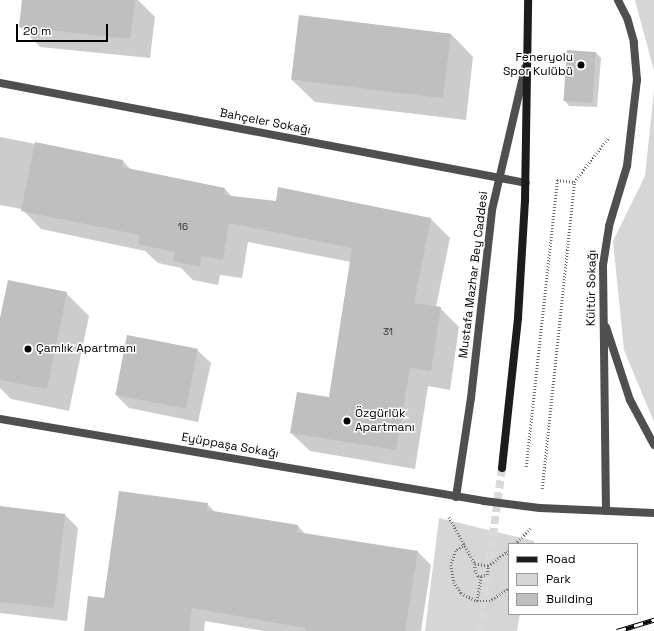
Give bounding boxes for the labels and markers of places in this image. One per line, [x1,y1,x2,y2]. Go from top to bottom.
place label: Feneryolu Spor Kulübü [503,51,573,79]
marker: Feneryolu Spor Kulübü [576,60,586,70]
place label: Çamlık Apartmanı [36,342,136,356]
marker: Çamlık Apartmanı [23,344,33,354]
place label: Özgürlük Apartmanı [355,407,415,435]
marker: Özgürlük Apartmanı [342,416,352,426]

